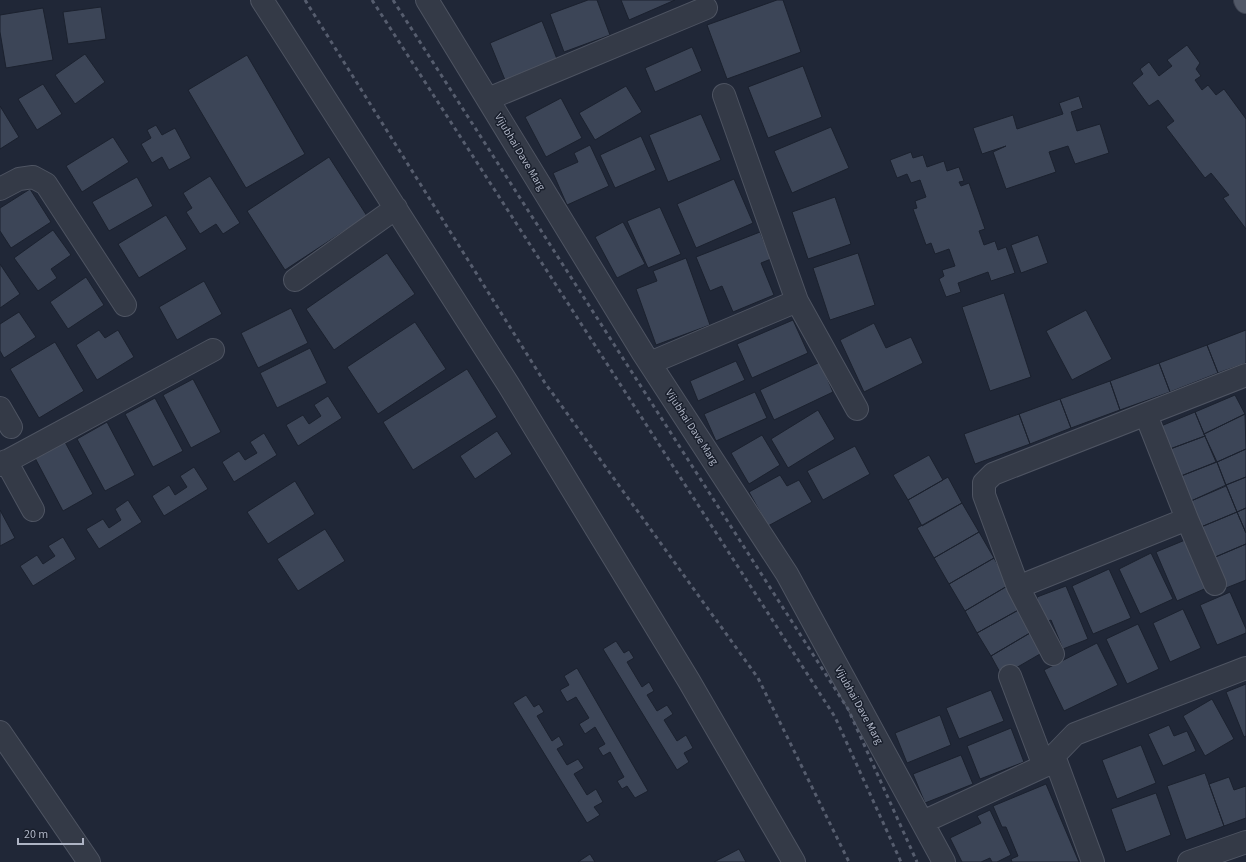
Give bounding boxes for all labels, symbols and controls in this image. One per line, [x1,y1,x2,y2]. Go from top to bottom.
street label: Vijubhai Dave Marg [491,111,549,194]
street label: Vijubhai Dave Marg [662,386,722,468]
street label: Vijubhai Dave Marg [831,663,887,747]
scale bar [18,820,83,846]
text: 20 m [24,826,48,843]

